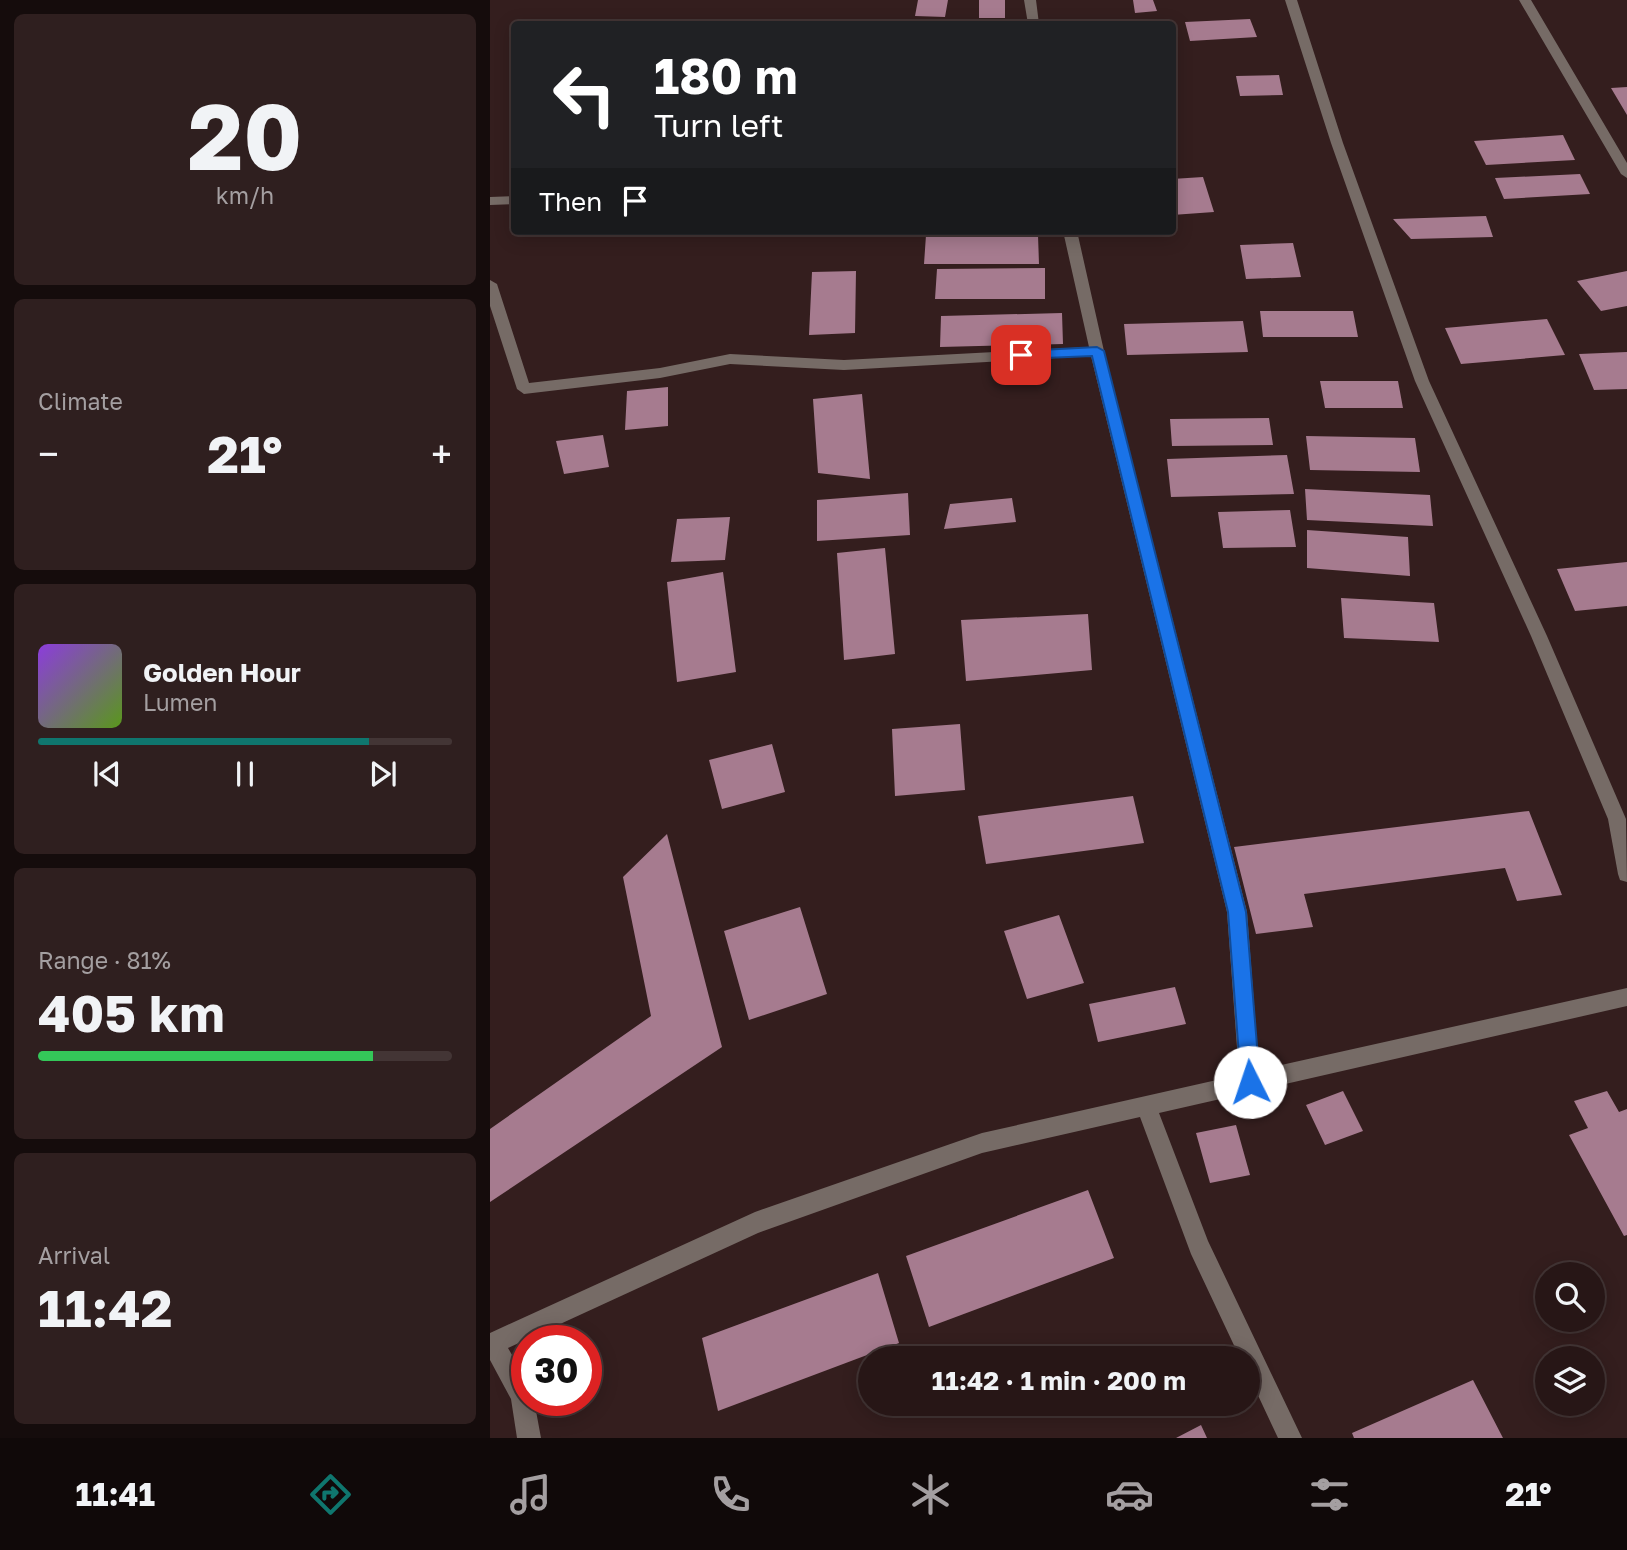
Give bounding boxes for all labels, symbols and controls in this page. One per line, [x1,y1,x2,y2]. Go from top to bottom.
text: 180 m [654,46,798,105]
icon: left [539,49,630,140]
text: 20 [188,81,302,190]
text: Turn left [654,106,783,144]
text: km/h [216,181,274,209]
icon: arrive [616,182,654,220]
text: Then [539,186,602,217]
pin [991,325,1051,385]
icon: arrive [1002,336,1040,374]
text: Climate [38,387,123,415]
text: 21° [207,422,283,484]
text: − [38,431,59,476]
text: + [431,431,452,476]
text: Golden Hour [143,657,301,688]
text: Lumen [143,688,217,716]
icon: previous [88,755,126,793]
icon: pause [226,755,264,793]
icon: next [364,755,402,793]
text: Range · 81% [38,946,171,974]
text: 405 km [38,981,225,1043]
position arrow [1213,1045,1287,1119]
text: Arrival [38,1241,110,1269]
map controls [1535,1262,1605,1416]
button: search [1535,1262,1605,1332]
text: 11:42 [38,1276,172,1338]
speed limit sign: 30 [511,1325,602,1416]
button: layers [1535,1346,1605,1416]
text: 11:42 · 1 min · 200 m [932,1365,1186,1396]
icon: directions [306,1470,355,1519]
icon: music [506,1470,555,1519]
icon: phone [706,1470,755,1519]
icon: climate [906,1470,955,1519]
icon: car [1105,1470,1154,1519]
icon: filters [1305,1470,1354,1519]
text: 11:41 [75,1475,155,1513]
text: 21° [1505,1475,1551,1513]

